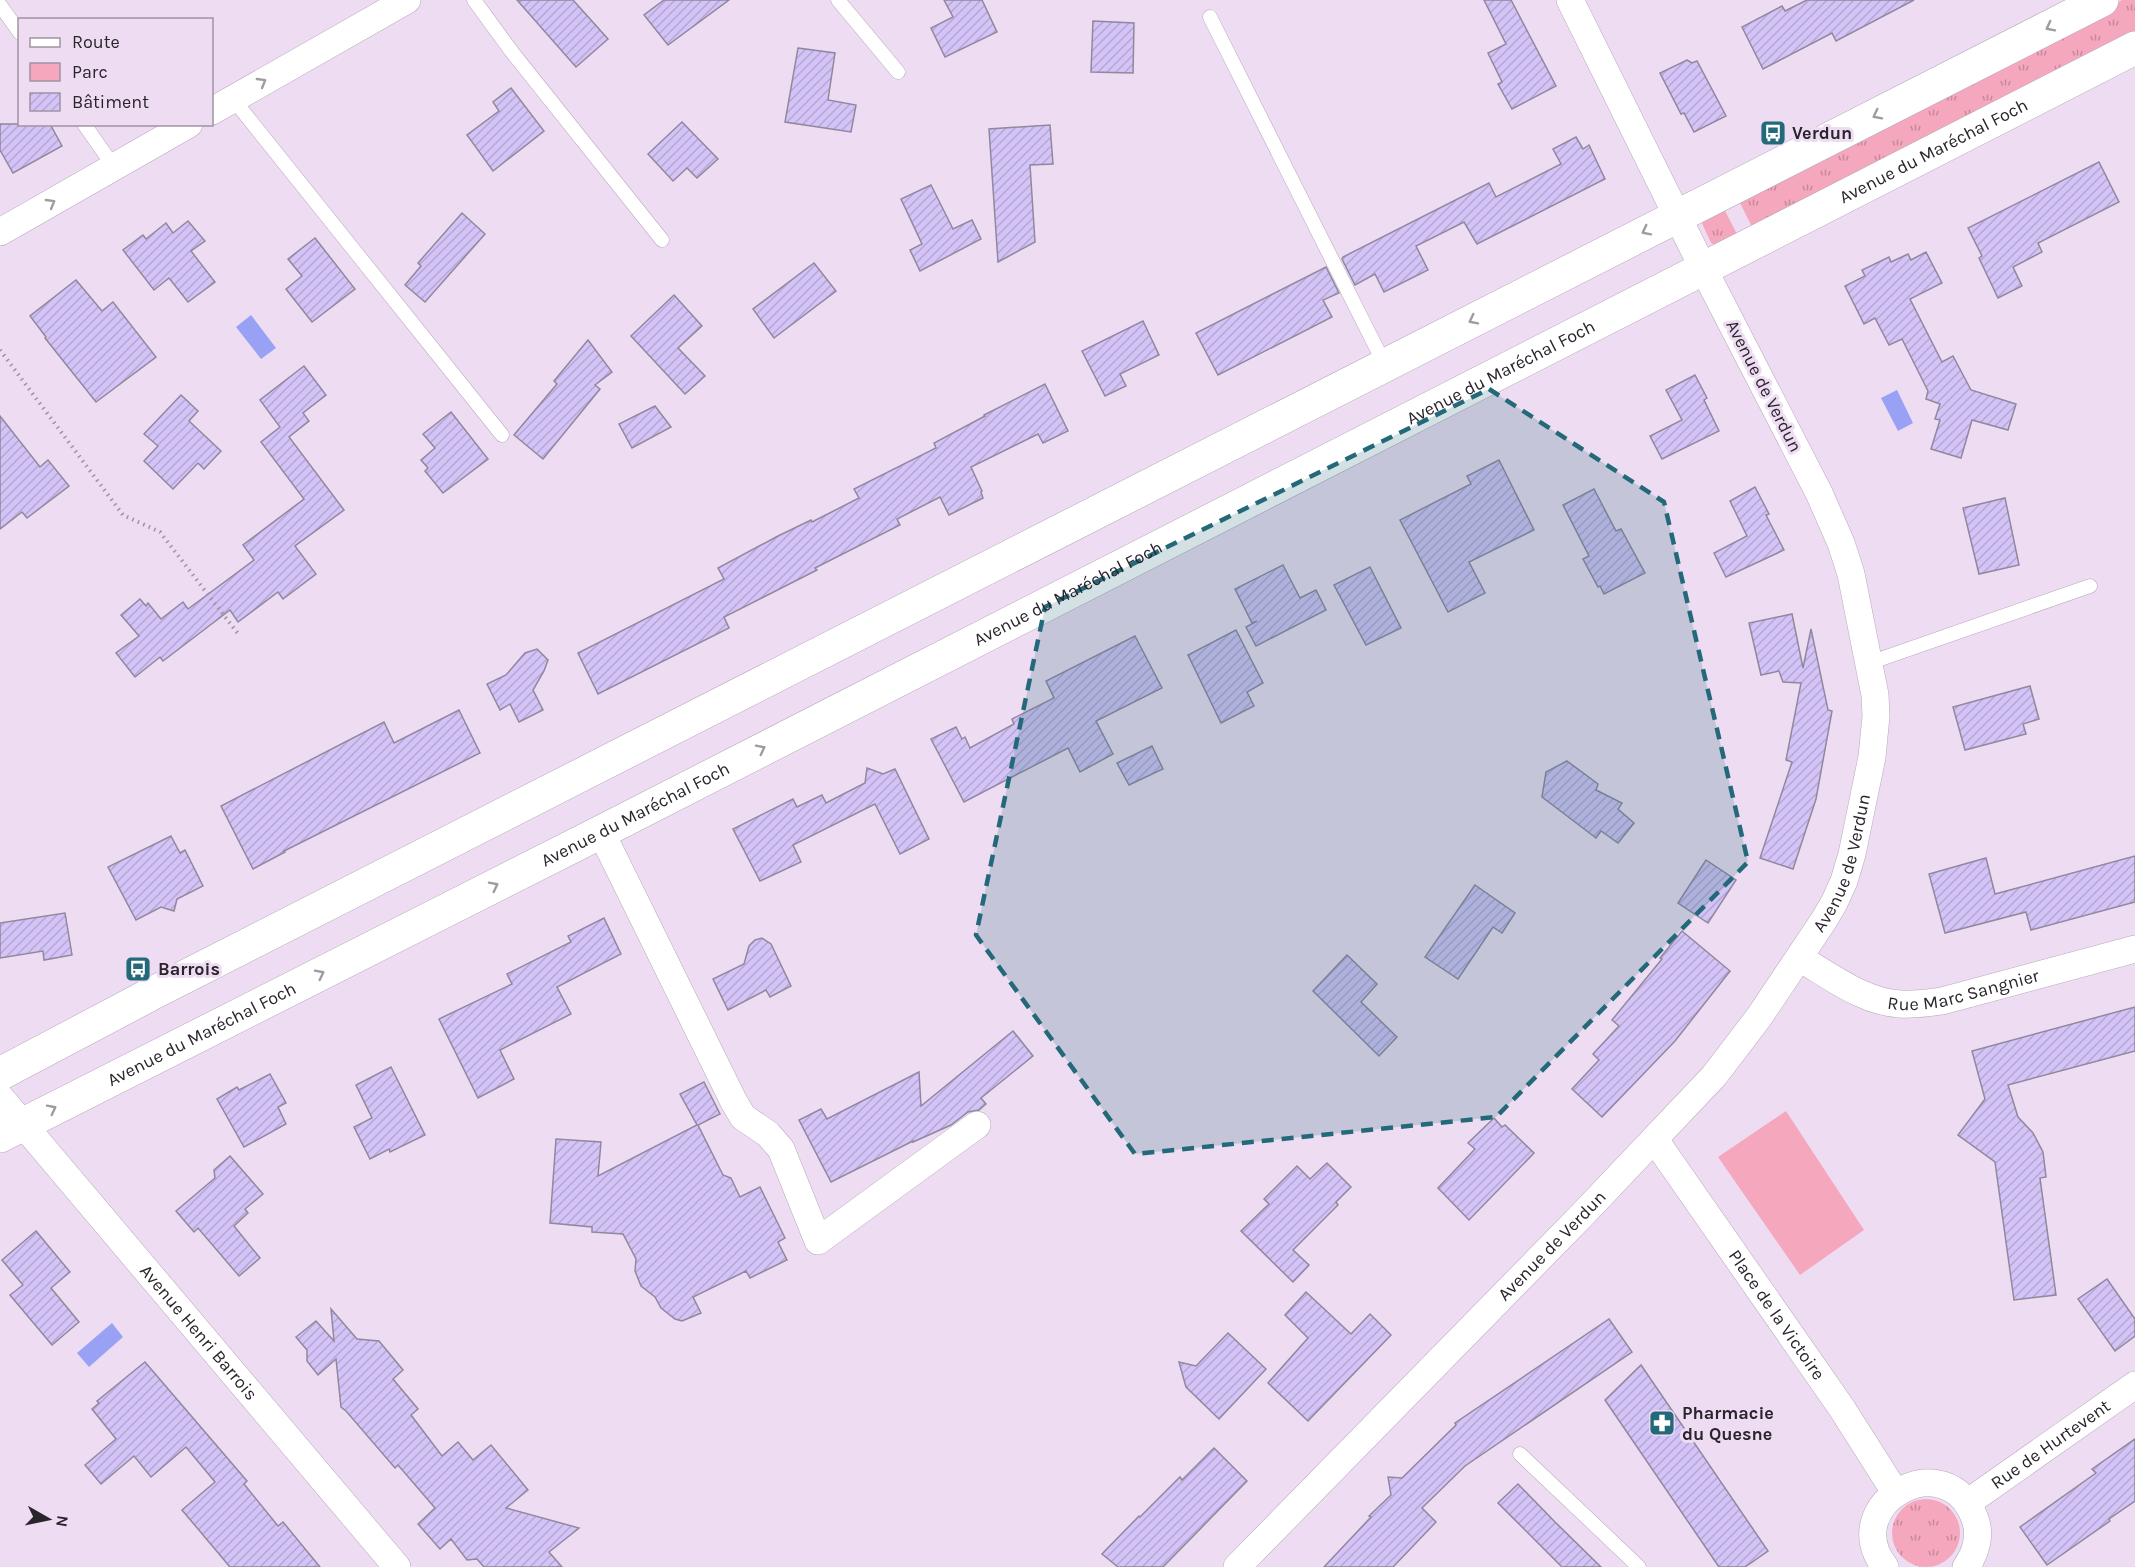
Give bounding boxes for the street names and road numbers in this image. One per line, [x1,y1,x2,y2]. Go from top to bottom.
street label: Avenue du Maréchal Foch [1836,94,2031,208]
street label: Avenue du Maréchal Foch [1403,315,1599,429]
street label: Avenue de Verdun [1721,316,1807,456]
street label: Avenue du Maréchal Foch [970,536,1166,651]
street label: Avenue du Maréchal Foch [537,757,733,872]
street label: Avenue de Verdun [1808,792,1875,936]
street label: Rue Marc Sangnier [1886,964,2042,1015]
street label: Avenue du Maréchal Foch [104,977,300,1091]
street label: Avenue de Verdun [1493,1186,1611,1305]
street label: Place de la Victoire [1724,1245,1830,1384]
street label: Avenue Henri Barrois [135,1260,262,1405]
street label: Rue de Hurtevent [1986,1395,2115,1494]

